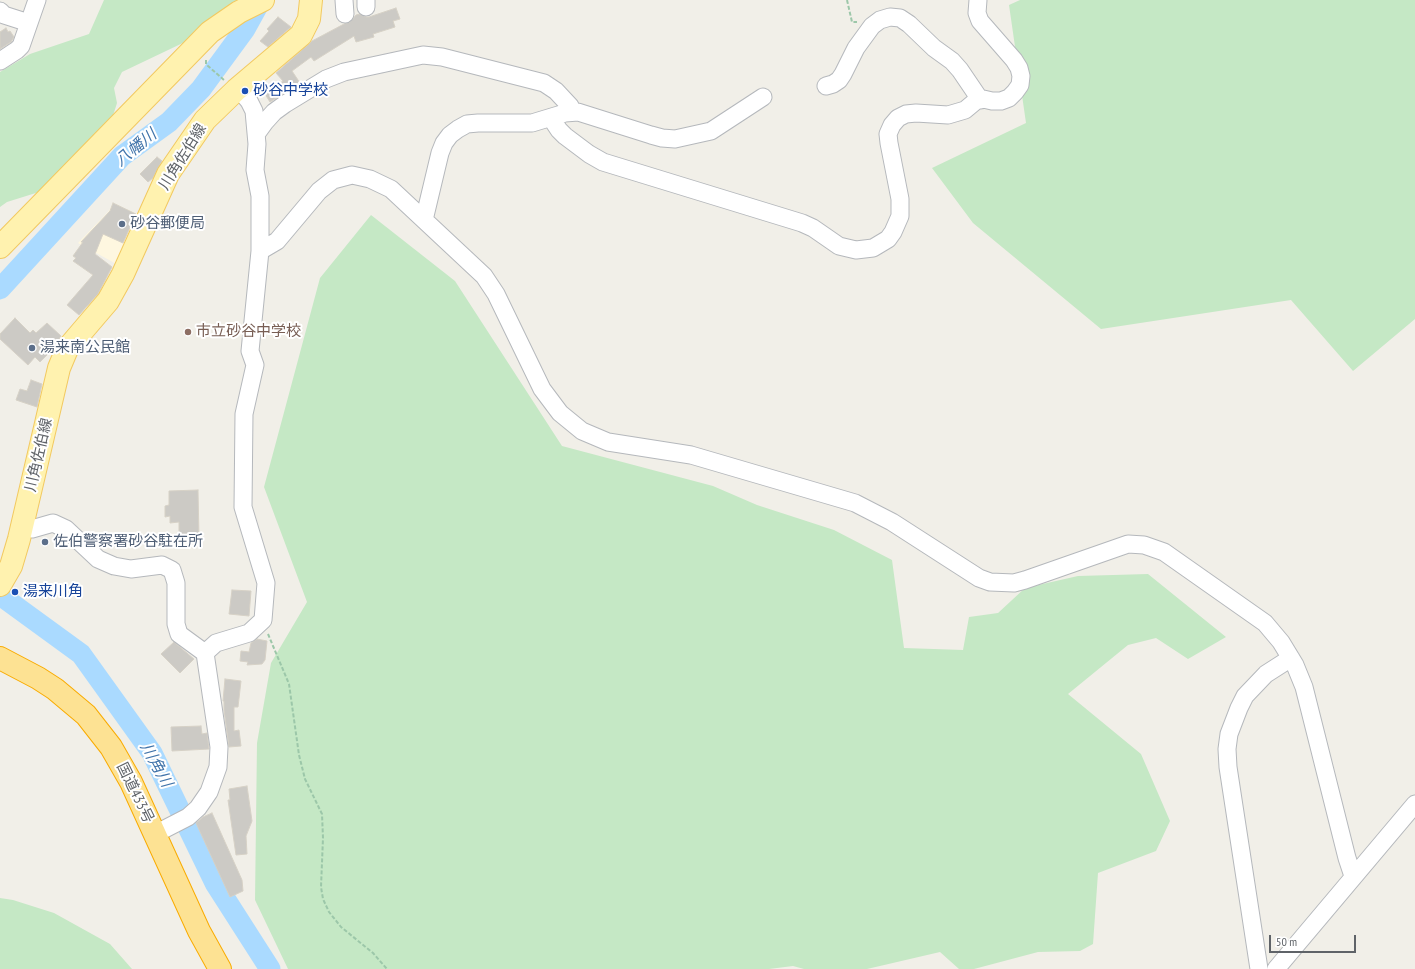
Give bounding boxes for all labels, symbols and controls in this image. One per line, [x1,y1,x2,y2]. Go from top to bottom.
place label: 砂谷中学校 [253,82,328,100]
marker: 砂谷中学校 [240,86,250,96]
street label: 川角佐伯線 [155,120,211,194]
water label: 八幡川 [111,125,161,171]
place label: 砂谷郵便局 [130,215,205,233]
marker: 砂谷郵便局 [117,219,127,229]
place label: 市立砂谷中学校 [196,323,301,341]
marker: 市立砂谷中学校 [183,327,193,337]
place label: 湯来南公民館 [40,339,130,357]
marker: 湯来南公民館 [27,343,37,353]
street label: 川角佐伯線 [22,416,56,494]
place label: 佐伯警察署砂谷駐在所 [53,533,203,551]
marker: 佐伯警察署砂谷駐在所 [40,537,50,547]
place label: 湯来川角 [23,583,83,601]
marker: 湯来川角 [10,587,20,597]
water label: 川角川 [136,739,176,791]
street label: 国道433号 [113,760,157,826]
scale bar [1271,927,1358,953]
text: 50 m [1276,934,1297,949]

